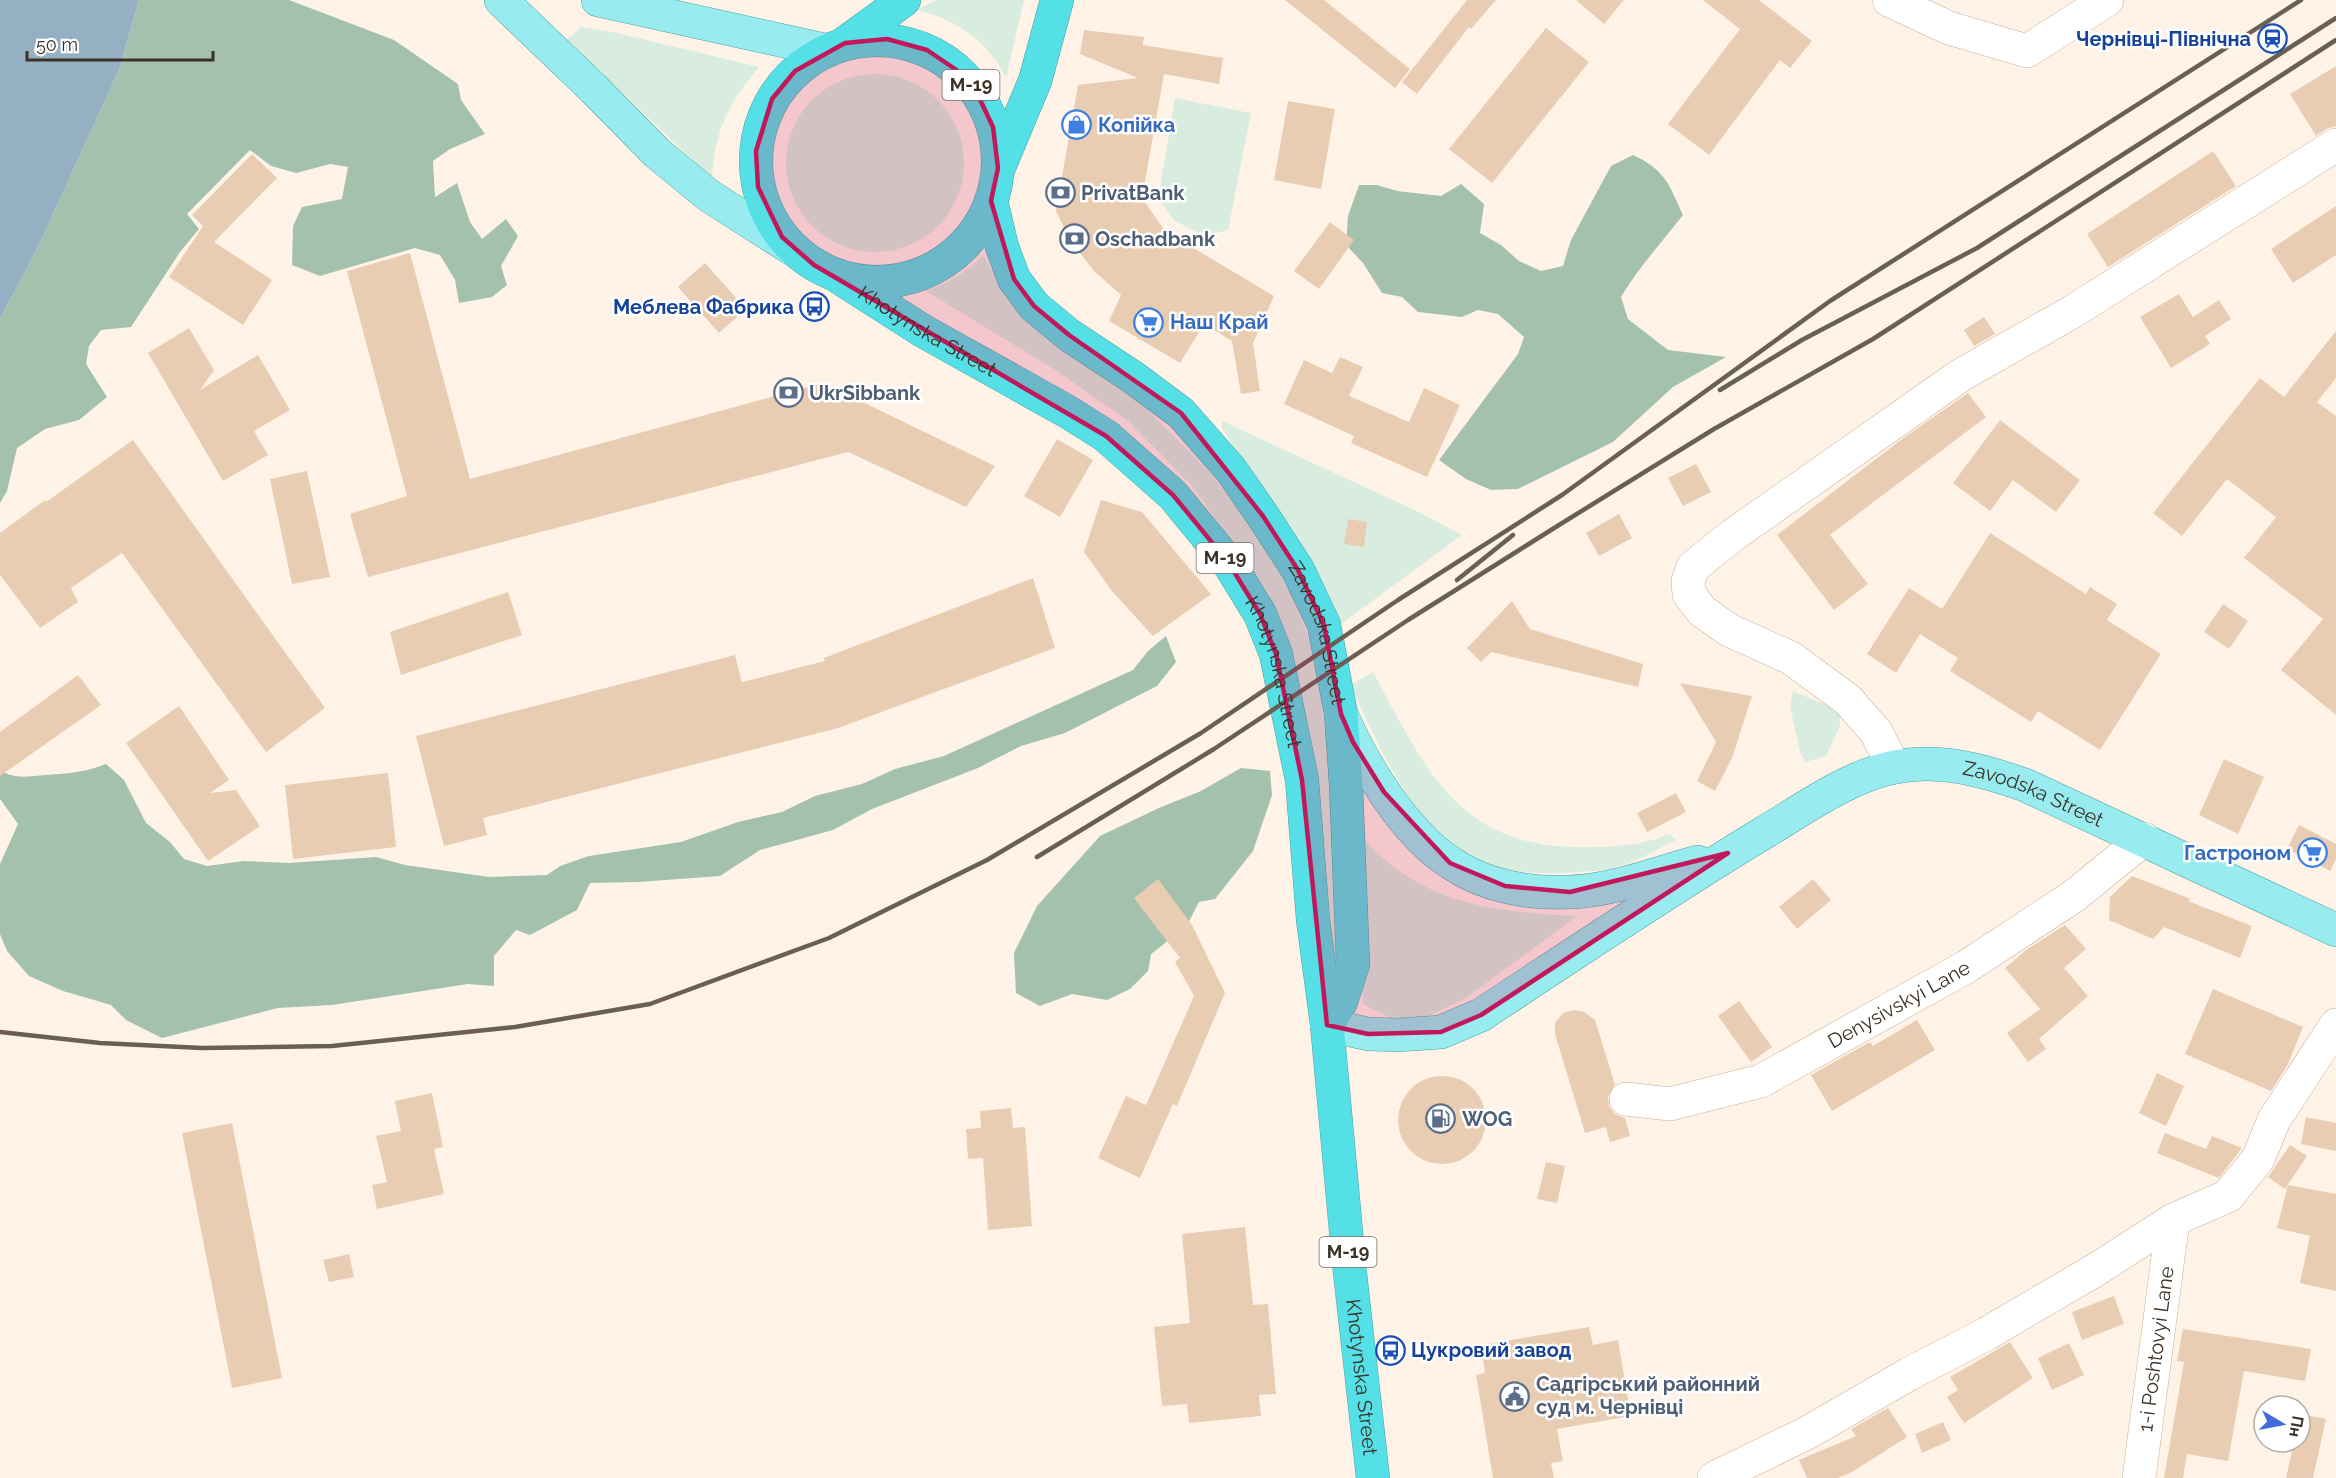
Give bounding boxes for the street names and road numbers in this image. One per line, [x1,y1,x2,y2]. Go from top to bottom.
road number: М-19 [942,70,1000,100]
street label: Khotynska Street [854,281,1001,382]
road number: М-19 [1196,543,1254,573]
street label: Zavodska Street [1284,557,1351,707]
street label: Khotynska Street [1240,592,1307,750]
street label: Zavodska Street [1961,756,2108,832]
street label: Denysivskyi Lane [1824,955,1975,1053]
road number: М-19 [1320,1237,1376,1267]
street label: 1-i Poshtovyi Lane [2133,1265,2179,1433]
street label: Khotynska Street [1341,1298,1382,1457]

